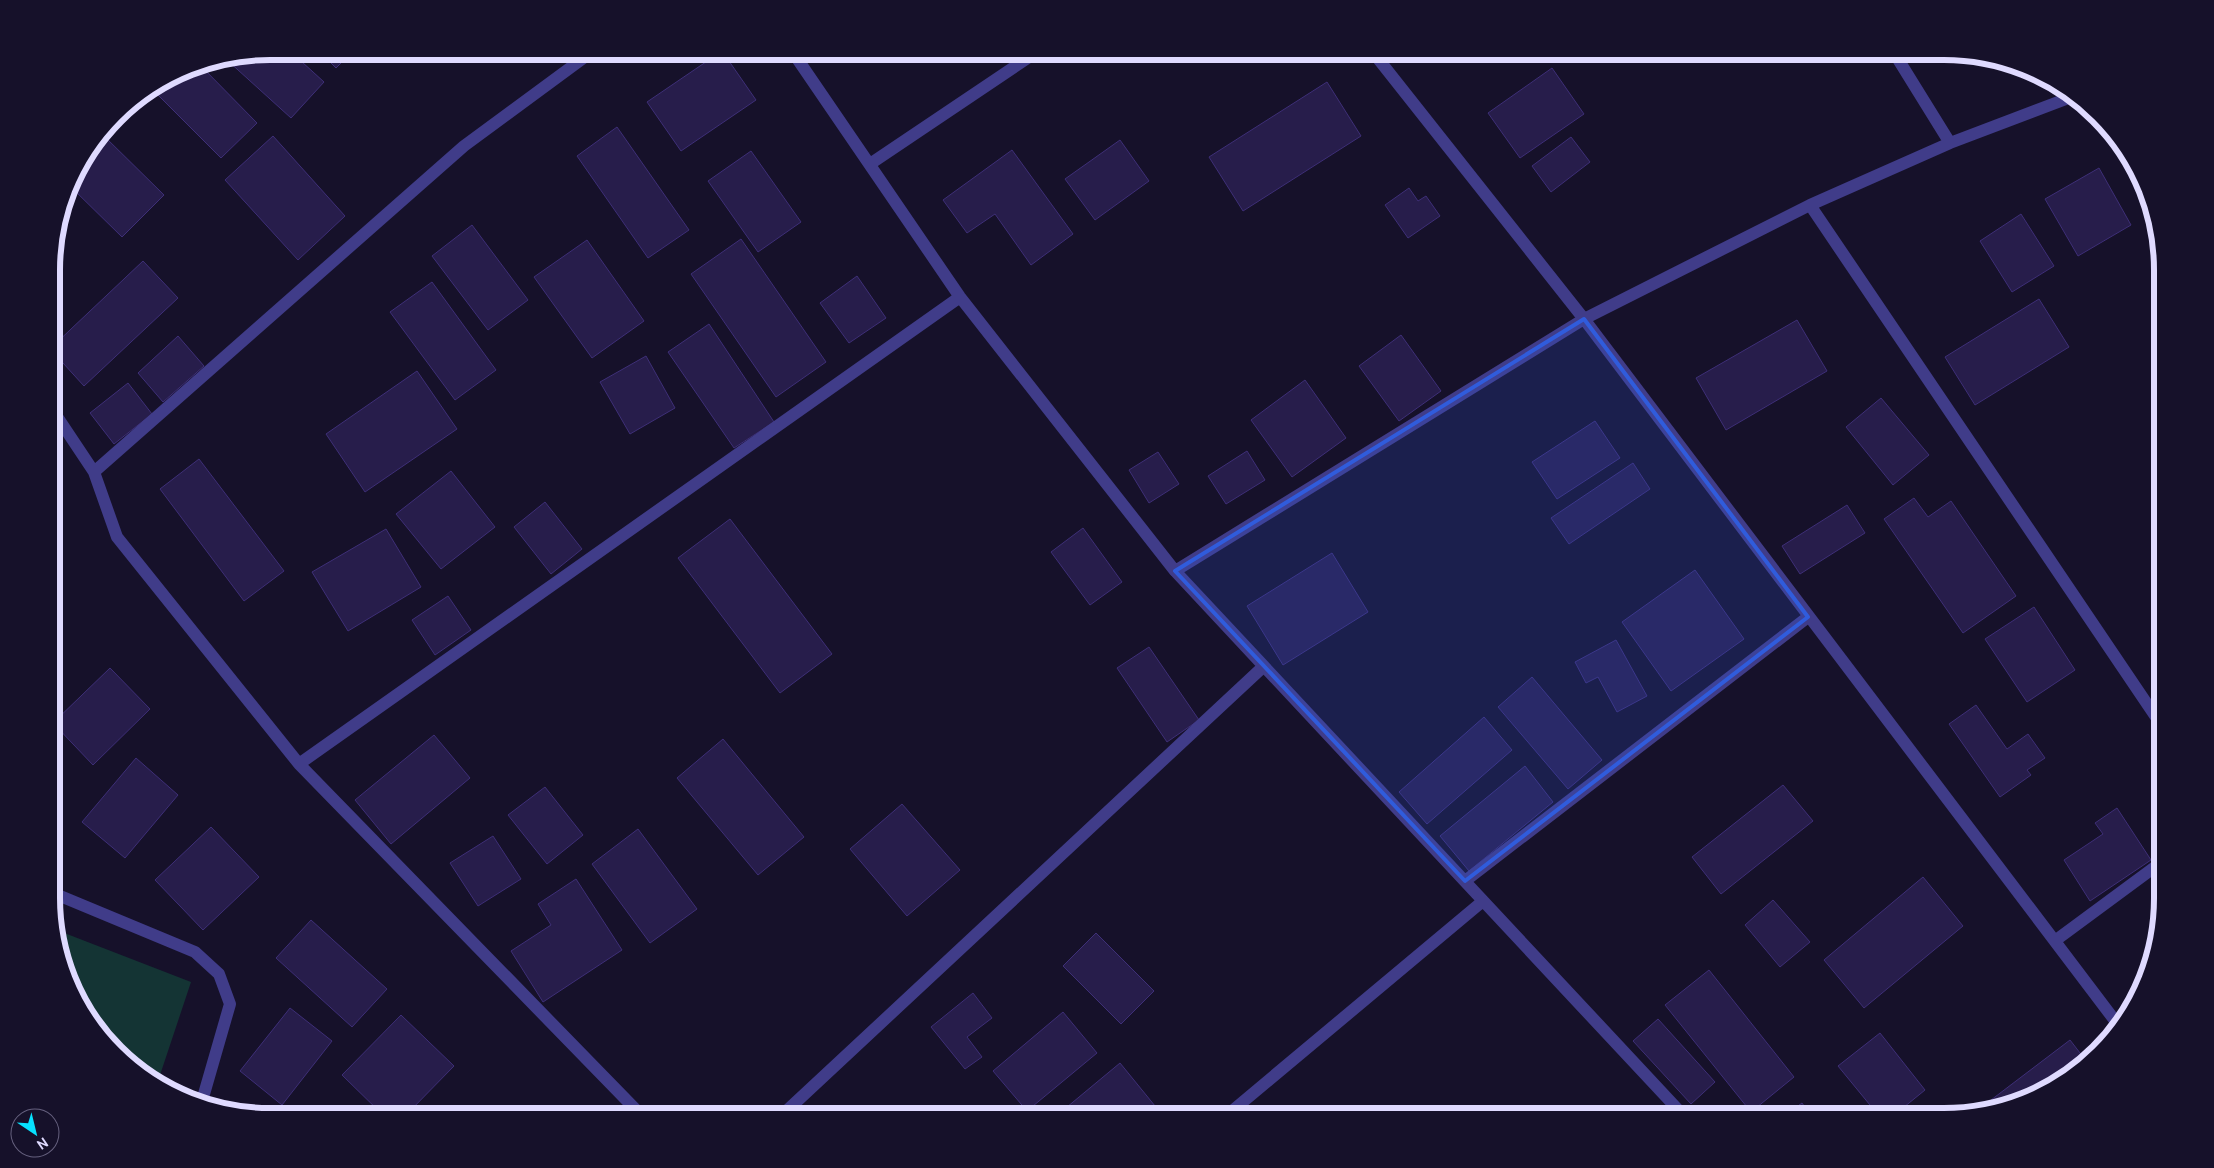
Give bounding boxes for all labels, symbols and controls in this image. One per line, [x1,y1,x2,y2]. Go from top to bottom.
north arrow [10,1108,60,1158]
text: N [33,1133,52,1154]

